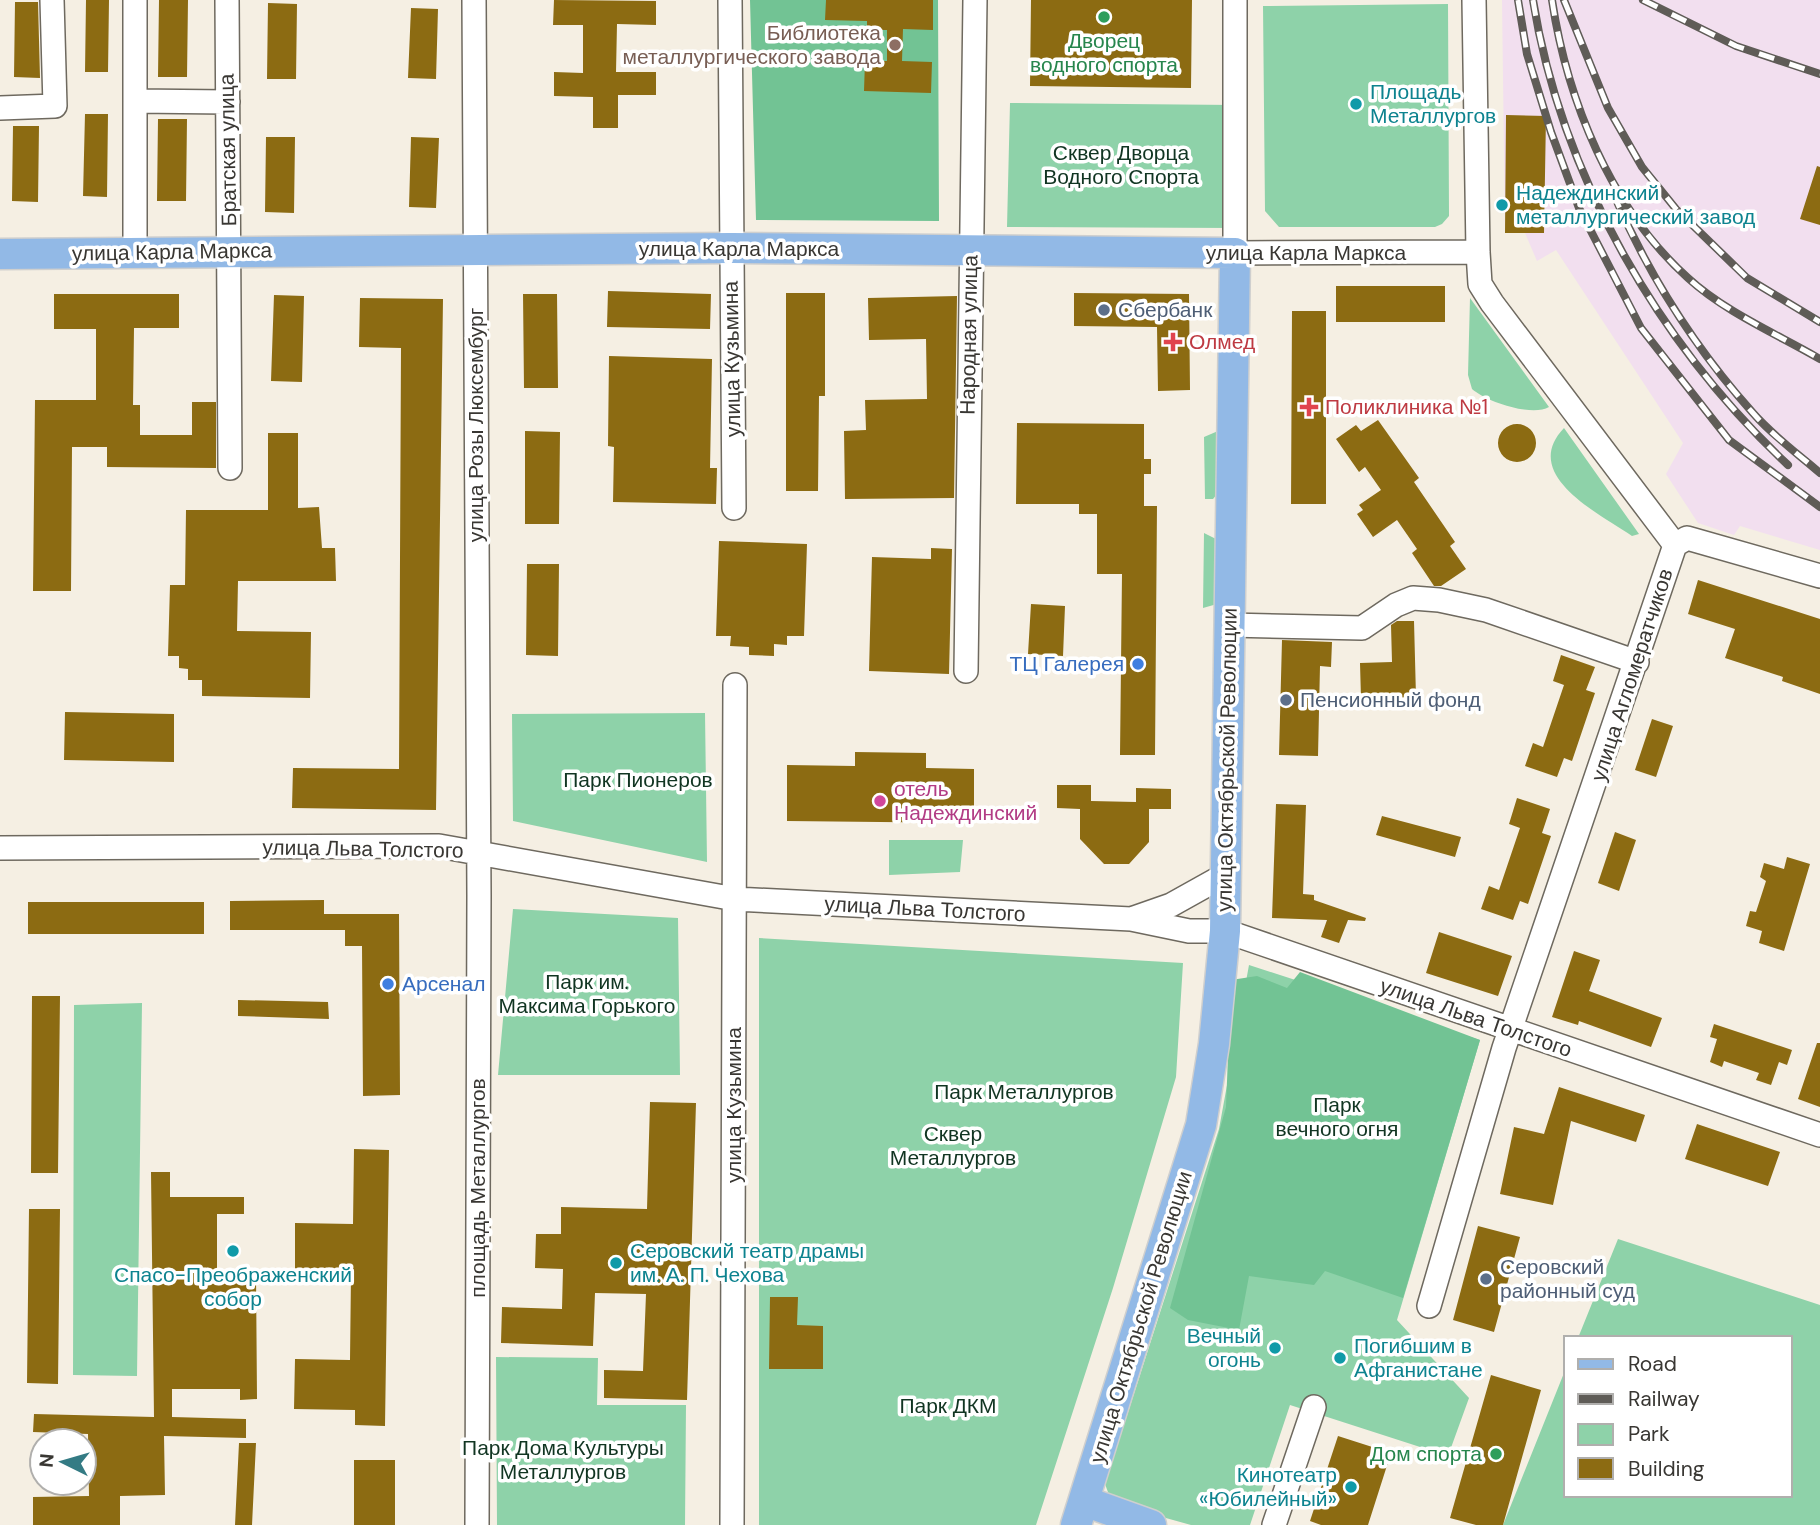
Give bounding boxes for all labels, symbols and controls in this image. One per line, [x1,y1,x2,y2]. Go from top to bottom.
marker: Дворец водного спорта [1096,9,1112,25]
place label: Библиотека металлургического завода [623,19,881,71]
place label: Дворец водного спорта [1030,27,1178,79]
marker: Библиотека металлургического завода [887,37,903,53]
street label: Братская улица [213,73,243,227]
place label: Площадь Металлургов [1370,78,1496,130]
marker: Площадь Металлургов [1348,96,1364,112]
park label: Сквер Дворца Водного Спорта [1043,139,1199,191]
place label: Надеждинский металлургический завод [1516,179,1755,231]
marker: Надеждинский металлургический завод [1494,197,1510,213]
street label: улица Карла Маркса [639,235,840,263]
street label: улица Карла Маркса [72,236,273,268]
street label: улица Карла Маркса [1206,239,1407,267]
street label: Народная улица [954,254,984,415]
street label: улица Кузьмина [717,280,747,437]
place label: Сбербанк [1118,296,1213,324]
marker: Сбербанк [1096,302,1112,318]
street label: улица Розы Люксембург [462,307,490,542]
place label: Олмед [1189,328,1255,356]
marker: Олмед [1163,332,1183,352]
place label: Поликлиника №1 [1325,393,1488,421]
marker: Поликлиника №1 [1299,397,1319,417]
street label: улица Агломератчиков [1584,565,1680,785]
street label: улица Октябрьской Революции [1210,608,1244,912]
place label: ТЦ Галерея [1010,650,1124,678]
marker: ТЦ Галерея [1130,656,1146,672]
place label: Пенсионный фонд [1300,686,1481,714]
marker: Пенсионный фонд [1278,692,1294,708]
park label: Парк Пионеров [563,766,713,794]
place label: отель Надеждинский [894,775,1037,827]
marker: отель Надеждинский [872,793,888,809]
street label: улица Льва Толстого [262,833,464,865]
street label: улица Льва Толстого [824,890,1026,928]
park label: Парк им. Максима Горького [498,968,676,1020]
place label: Арсенал [402,970,485,998]
street label: улица Льва Толстого [1376,972,1576,1064]
marker: Арсенал [380,976,396,992]
street label: улица Кузьмина [720,1027,748,1183]
street label: площадь Металлургов [464,1078,492,1298]
park label: Парк Металлургов [934,1078,1114,1106]
park label: Парк вечного огня [1276,1091,1398,1143]
park label: Сквер Металлургов [890,1120,1016,1172]
street label: улица Октябрьской Революции [1083,1168,1199,1466]
place label: Серовский театр драмы им. А. П. Чехова [630,1237,864,1289]
marker: Спасо-Преображенский собор [225,1243,241,1259]
place label: Серовский районный суд [1500,1253,1635,1305]
marker: Серовский театр драмы им. А. П. Чехова [608,1255,624,1271]
place label: Спасо-Преображенский собор [114,1261,352,1313]
marker: Серовский районный суд [1478,1271,1494,1287]
place label: Вечный огонь [1187,1322,1261,1374]
place label: Погибшим в Афганистане [1354,1332,1483,1384]
legend [1564,1336,1792,1497]
marker: Вечный огонь [1267,1340,1283,1356]
marker: Погибшим в Афганистане [1332,1350,1348,1366]
text: Road [1628,1350,1677,1378]
text: Railway [1628,1385,1700,1413]
park label: Парк ДКМ [899,1392,997,1420]
text: Park [1628,1420,1670,1448]
north arrow [28,1427,98,1497]
park label: Парк Дома Культуры Металлургов [462,1434,664,1486]
place label: Дом спорта [1370,1440,1482,1468]
marker: Дом спорта [1488,1446,1504,1462]
text: N [34,1453,60,1469]
text: Building [1628,1455,1705,1483]
place label: Кинотеатр «Юбилейный» [1199,1461,1337,1513]
marker: Кинотеатр «Юбилейный» [1343,1479,1359,1495]

